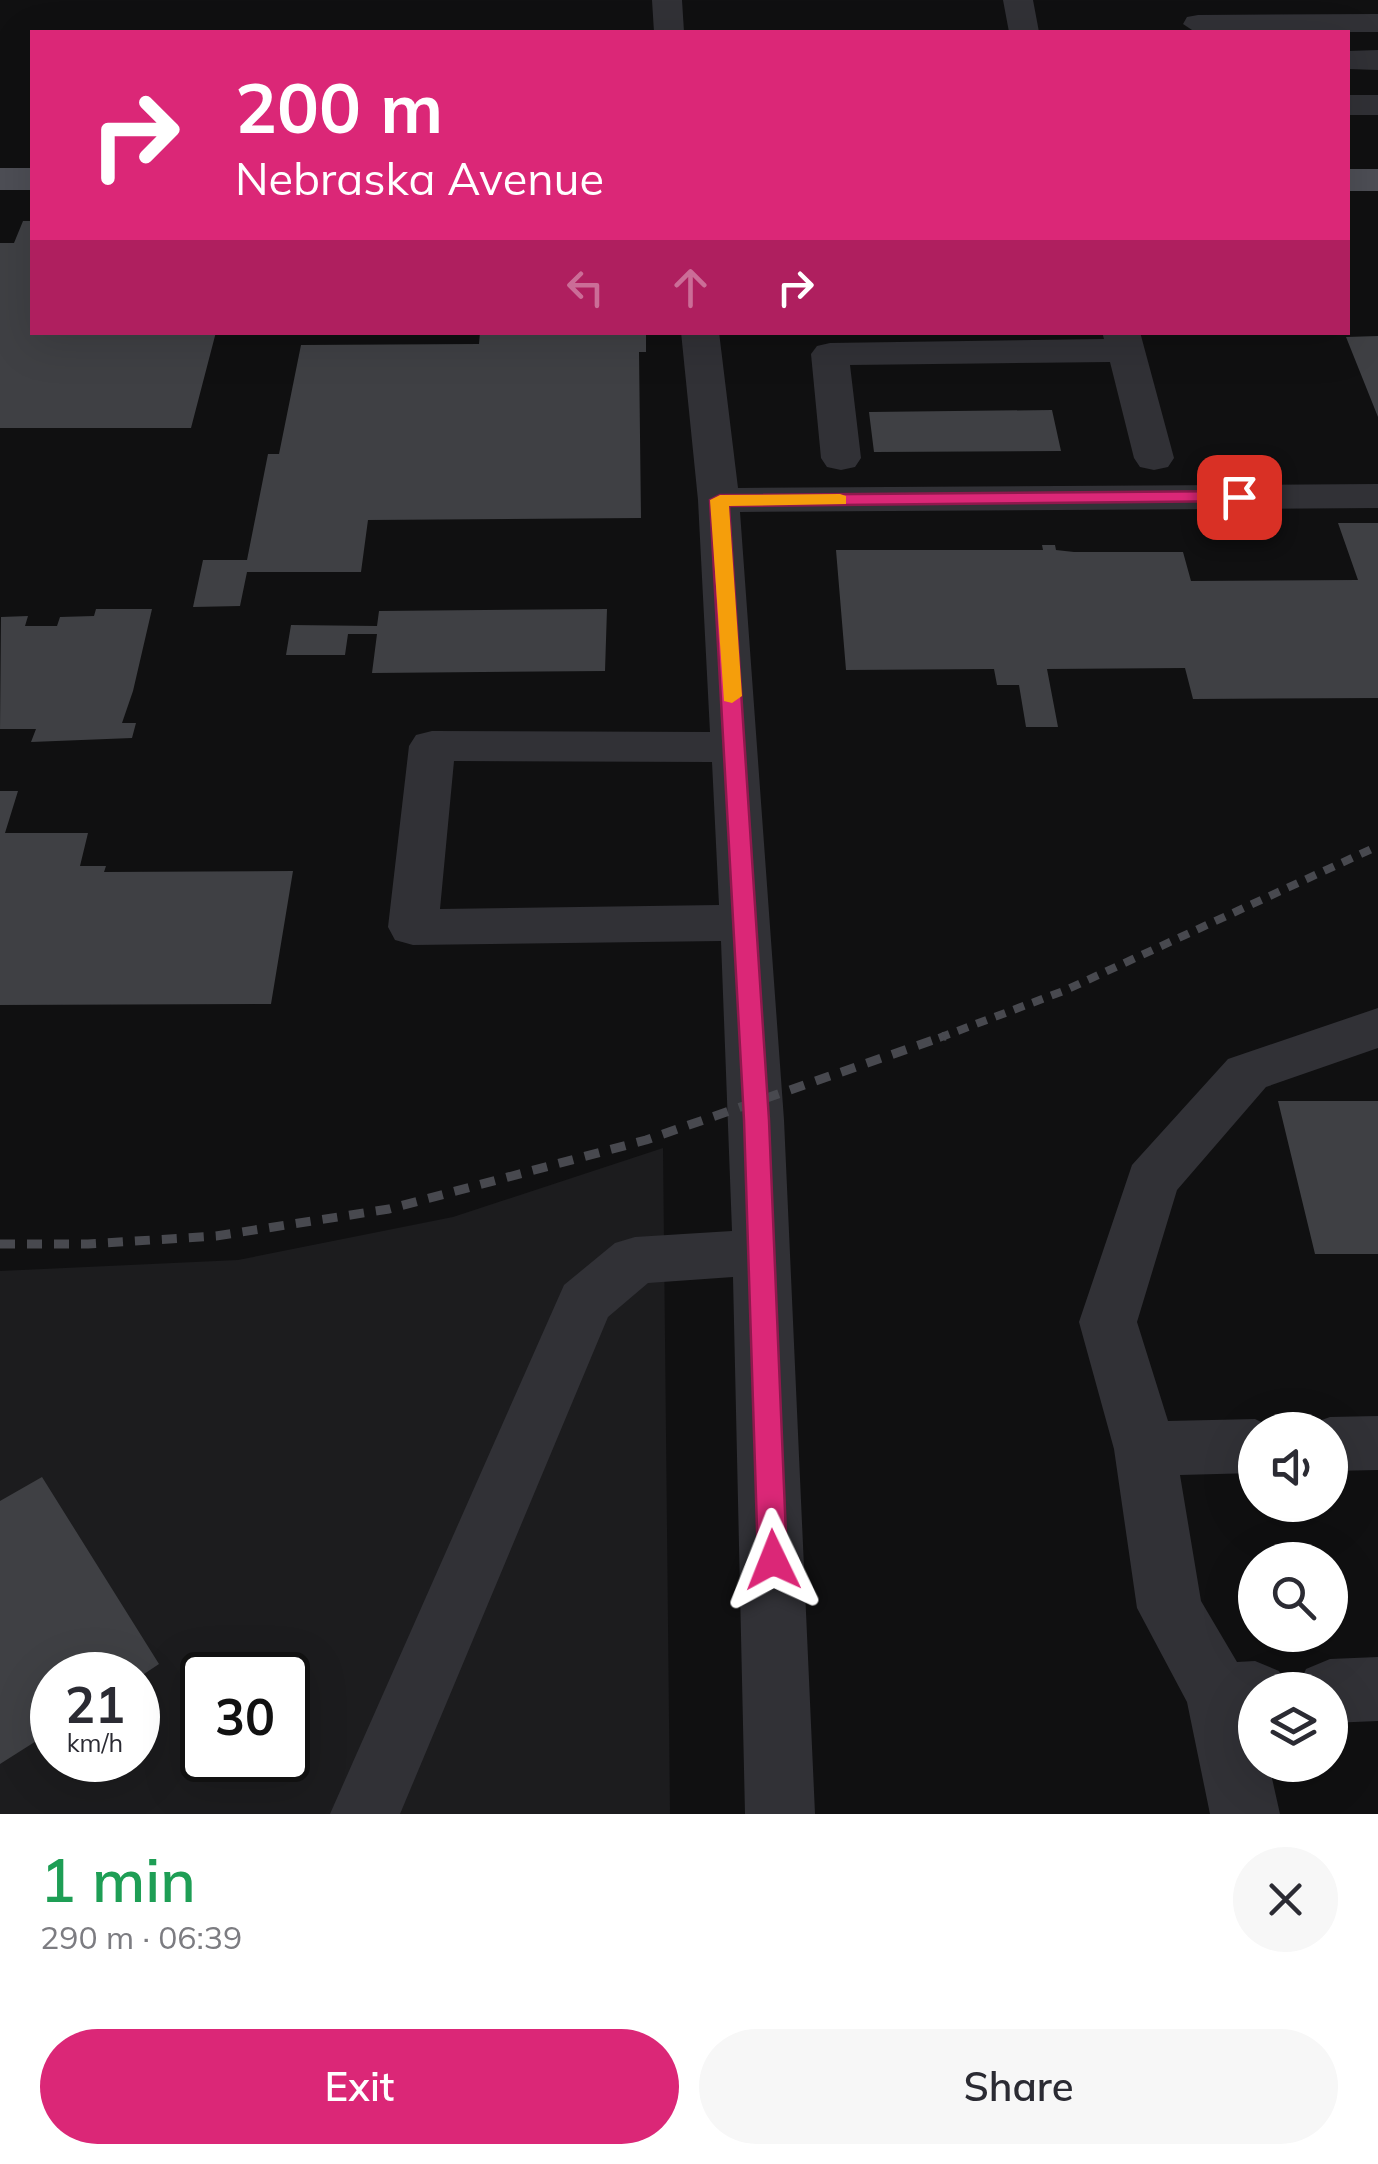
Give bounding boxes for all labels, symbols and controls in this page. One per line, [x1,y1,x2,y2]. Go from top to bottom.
text: 200 m [235,63,443,151]
icon: right [70,70,200,200]
text: Nebraska Avenue [235,150,604,206]
icon: left [558,260,613,315]
icon: ahead [663,260,718,315]
icon: right [768,260,823,315]
pin [1197,455,1282,540]
icon: arrive [1212,470,1267,525]
map controls [1238,1412,1348,1782]
button: sound [1238,1412,1348,1522]
position arrow [721,1508,825,1612]
button: search [1238,1542,1348,1652]
speed limit sign: 30 [180,1652,310,1782]
button: layers [1238,1672,1348,1782]
text: 21 [65,1673,125,1736]
text: km/h [67,1727,123,1758]
text: 1 min [40,1842,196,1917]
button: close [1233,1847,1338,1952]
text: 290 m · 06:39 [40,1917,242,1957]
button: Exit [40,2029,679,2144]
button: Share [699,2029,1338,2144]

